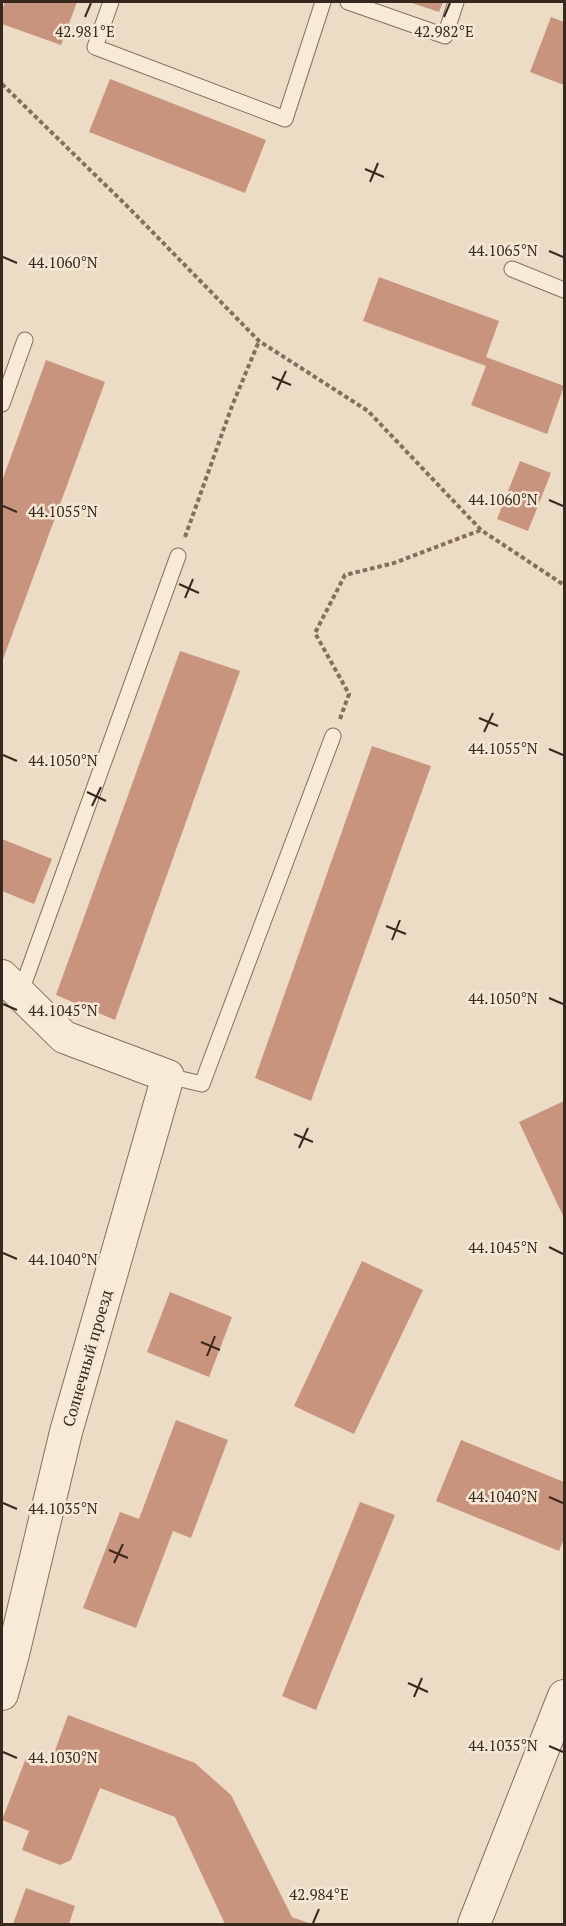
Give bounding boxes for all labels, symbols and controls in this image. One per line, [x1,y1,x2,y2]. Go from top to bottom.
text: 42.981°E [55,21,115,41]
text: 42.982°E [414,21,474,41]
text: 44.1065°N [468,240,538,260]
text: 44.1060°N [28,252,98,272]
text: 44.1060°N [468,489,538,509]
text: 44.1055°N [28,501,98,521]
text: 44.1055°N [468,738,538,758]
text: 44.1050°N [28,750,98,770]
text: 44.1050°N [468,988,538,1008]
text: 44.1045°N [28,1000,98,1020]
text: 44.1045°N [468,1237,538,1257]
text: 44.1040°N [28,1249,98,1269]
street label: Солнечный проезд [57,1287,117,1429]
text: 44.1040°N [468,1486,538,1506]
text: 44.1035°N [28,1498,98,1518]
text: 44.1035°N [468,1735,538,1755]
text: 44.1030°N [28,1747,98,1767]
text: 42.984°E [289,1884,349,1904]

